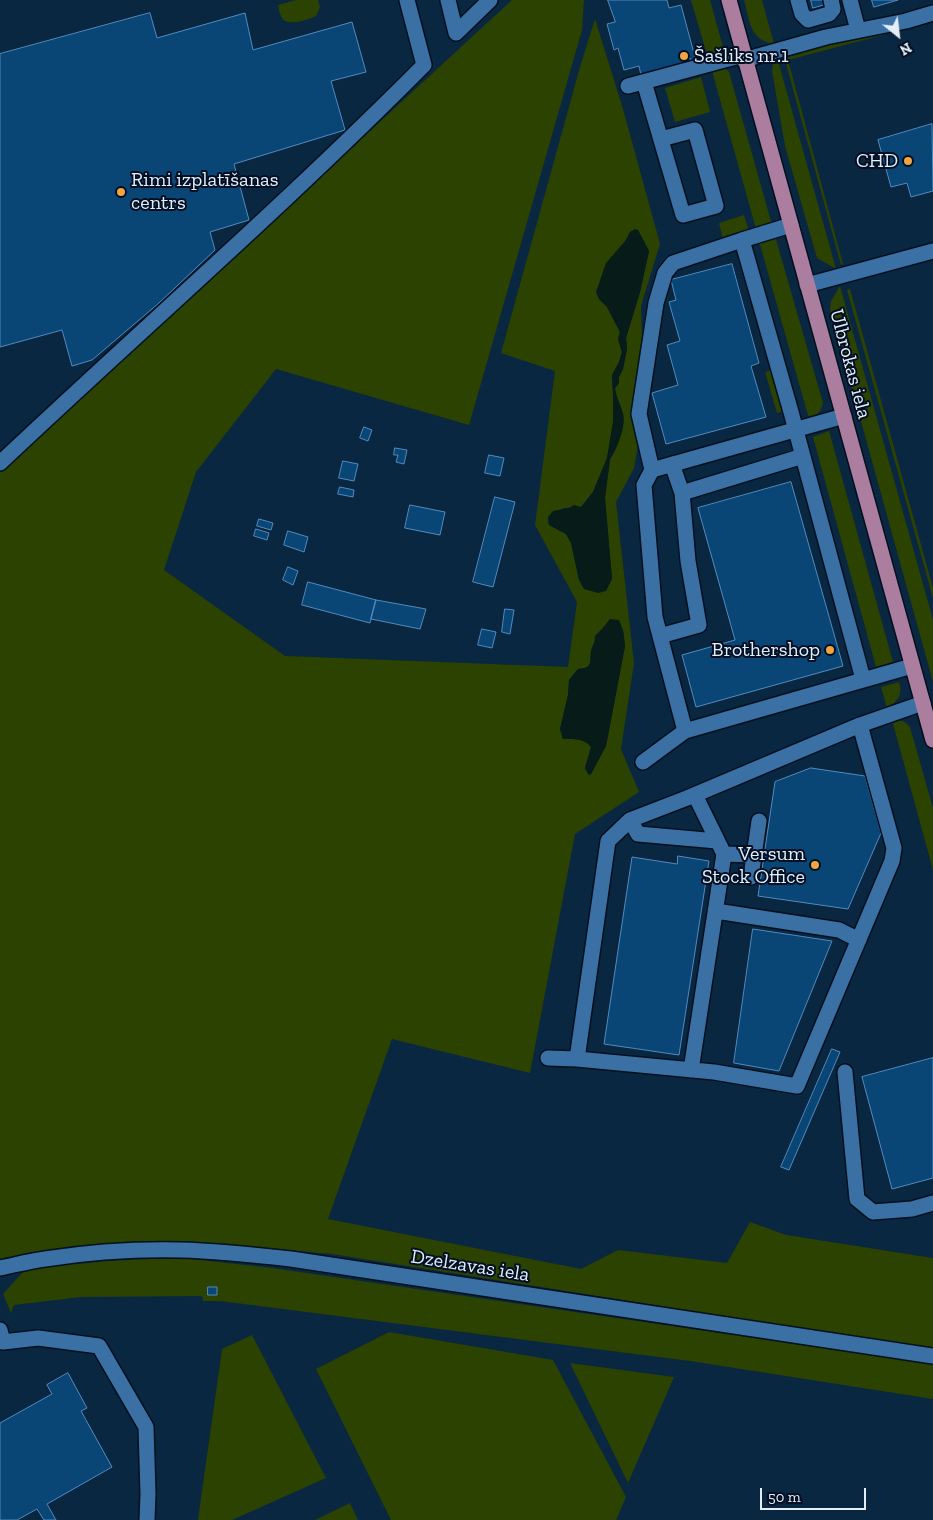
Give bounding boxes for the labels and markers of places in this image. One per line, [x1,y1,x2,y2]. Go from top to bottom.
place label: Šašliks nr.1 [694,44,789,68]
marker: Šašliks nr.1 [678,50,690,62]
place label: CHD [856,149,898,173]
marker: CHD [902,155,914,167]
place label: Rimi izplatīšanas centrs [131,168,279,215]
marker: Rimi izplatīšanas centrs [115,186,127,198]
place label: Brothershop [712,638,820,662]
marker: Brothershop [824,644,836,656]
place label: Versum Stock Office [702,842,805,889]
marker: Versum Stock Office [809,859,821,871]

